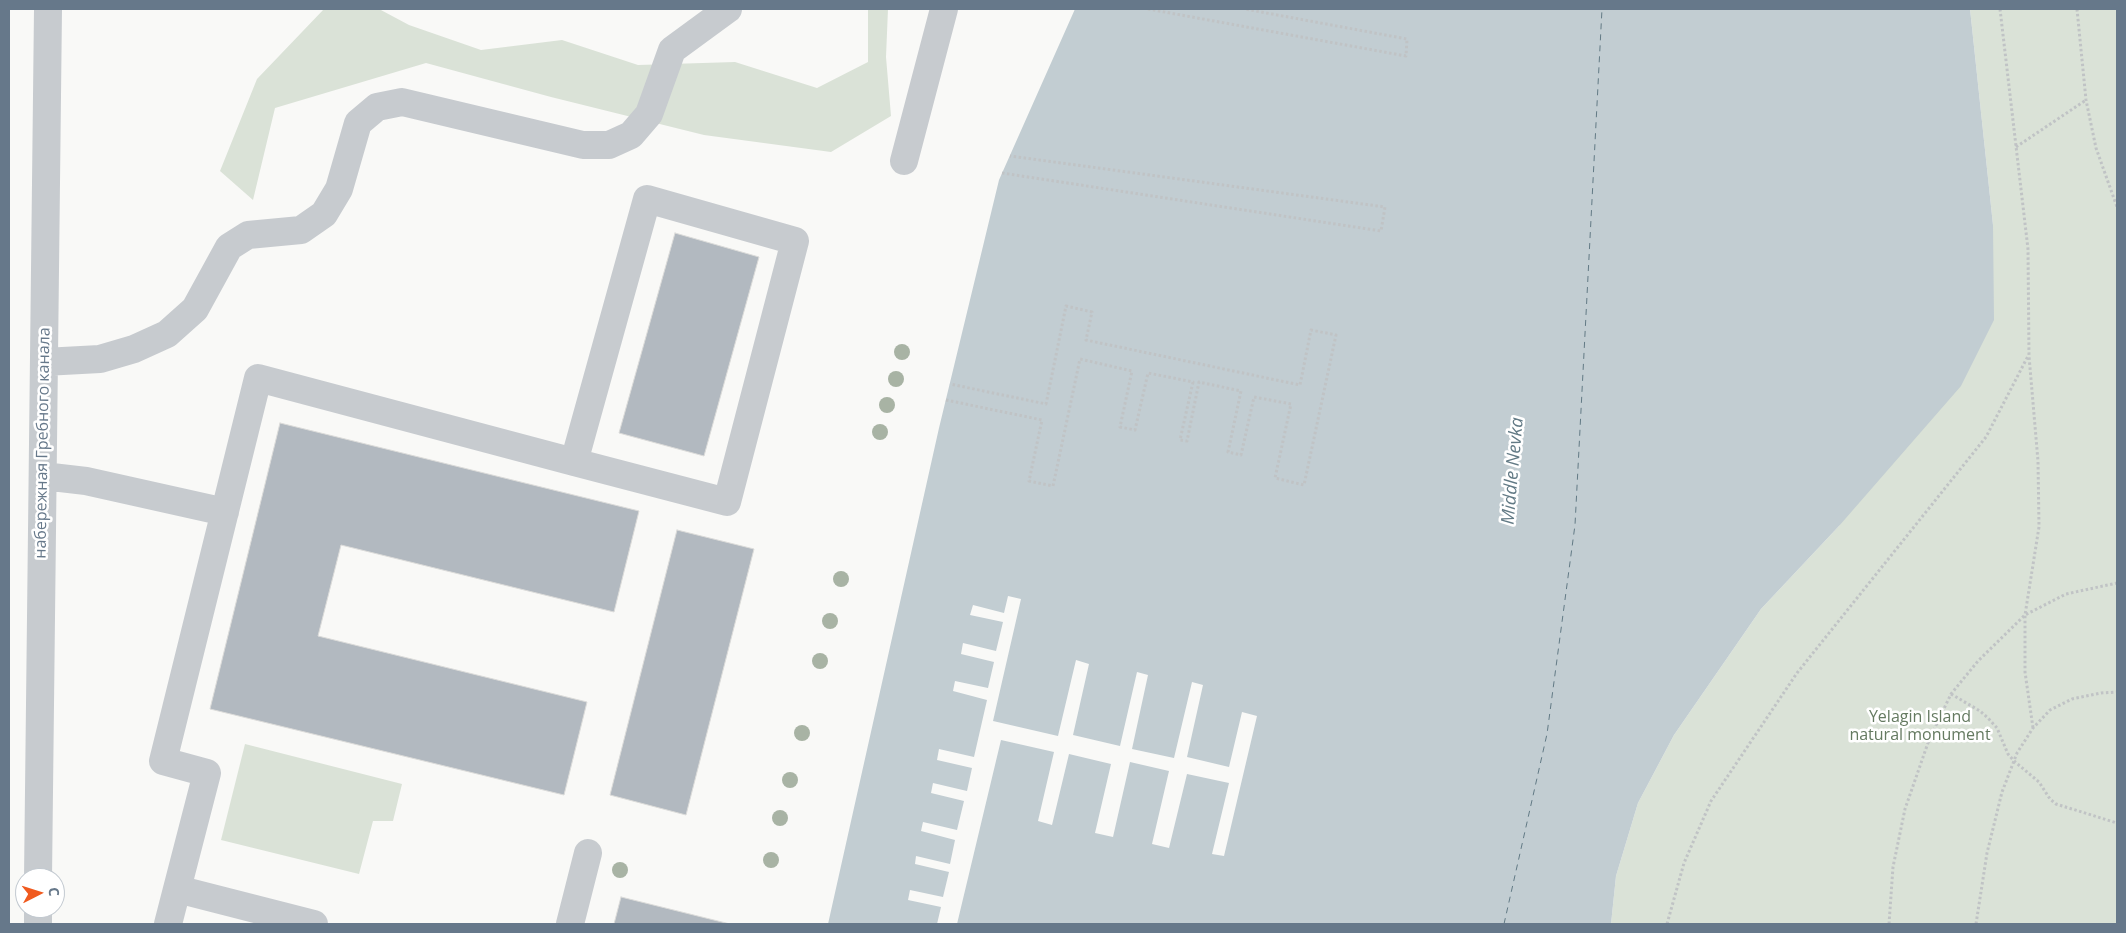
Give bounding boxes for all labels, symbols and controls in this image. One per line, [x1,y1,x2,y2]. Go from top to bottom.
street label: набережная Гребного канала [31,327,55,559]
water label: Middle Nevka [1498,417,1528,525]
park label: Yelagin Island natural monument [1849,707,1991,745]
north arrow [15,868,65,918]
text: С [45,886,64,897]

